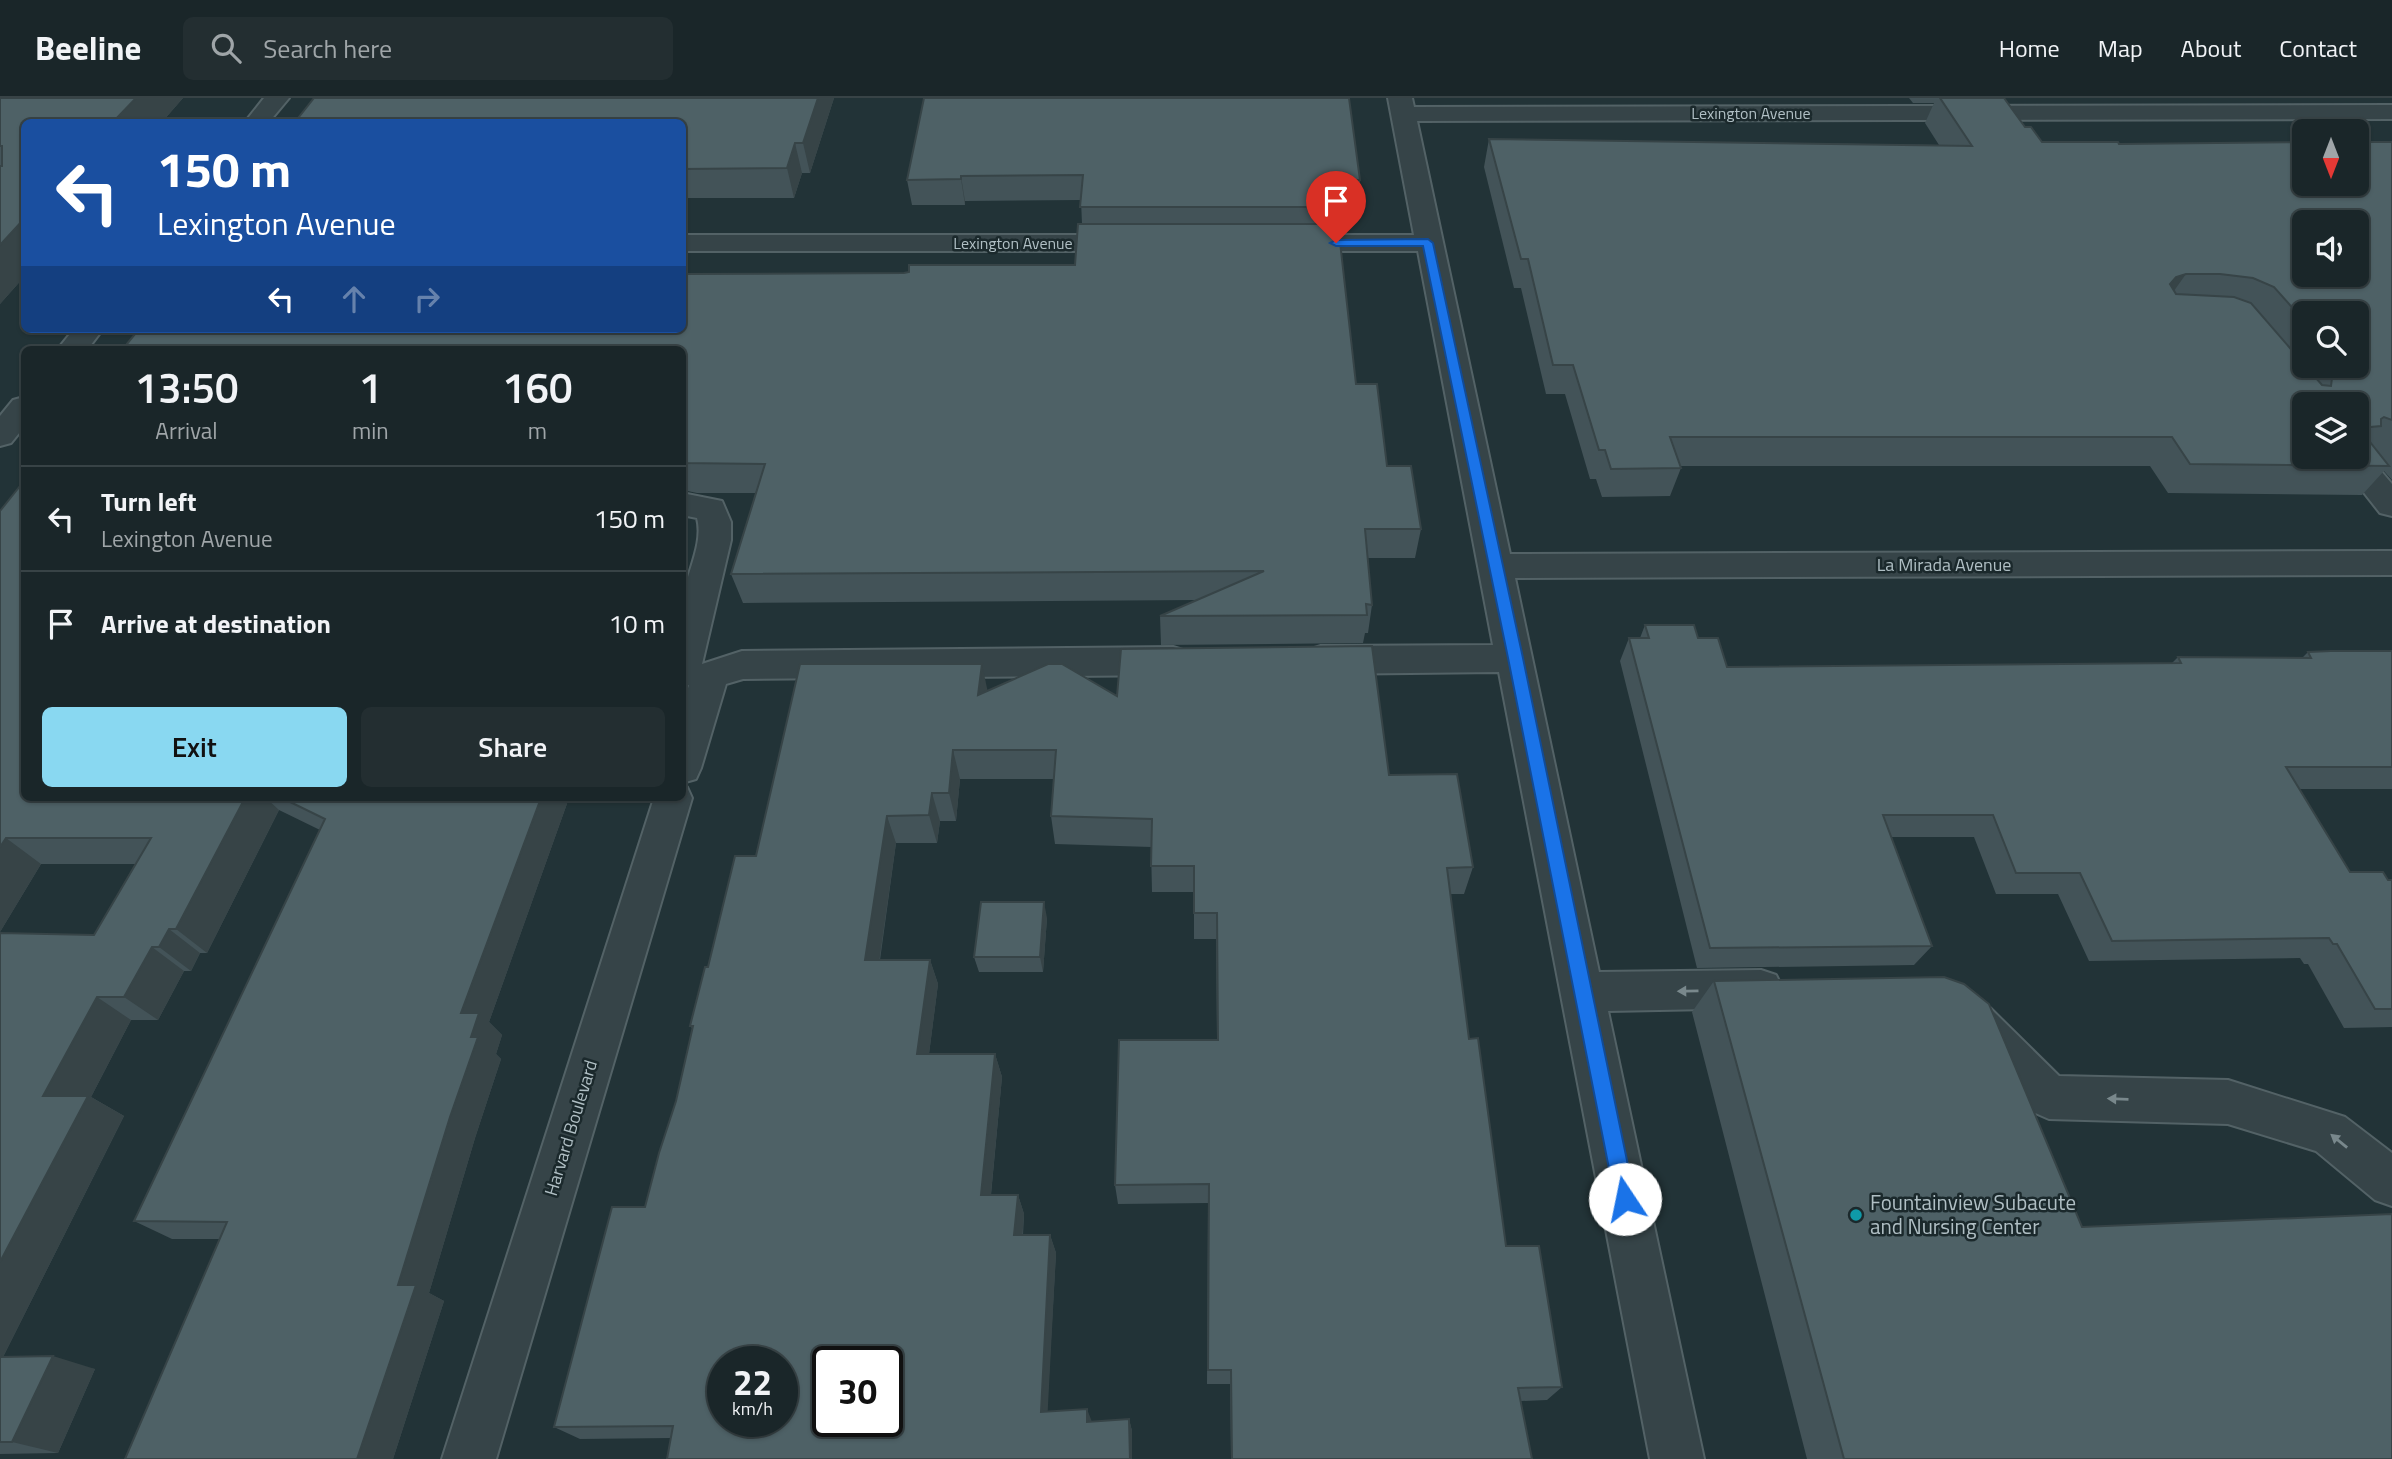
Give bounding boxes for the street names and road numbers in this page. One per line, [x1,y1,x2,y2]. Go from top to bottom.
street label: Lexington Avenue [1691,101,1811,125]
street label: Lexington Avenue [953,231,1073,255]
street label: La Mirada Avenue [1877,551,2011,578]
street label: Harvard Boulevard [537,1057,604,1199]

